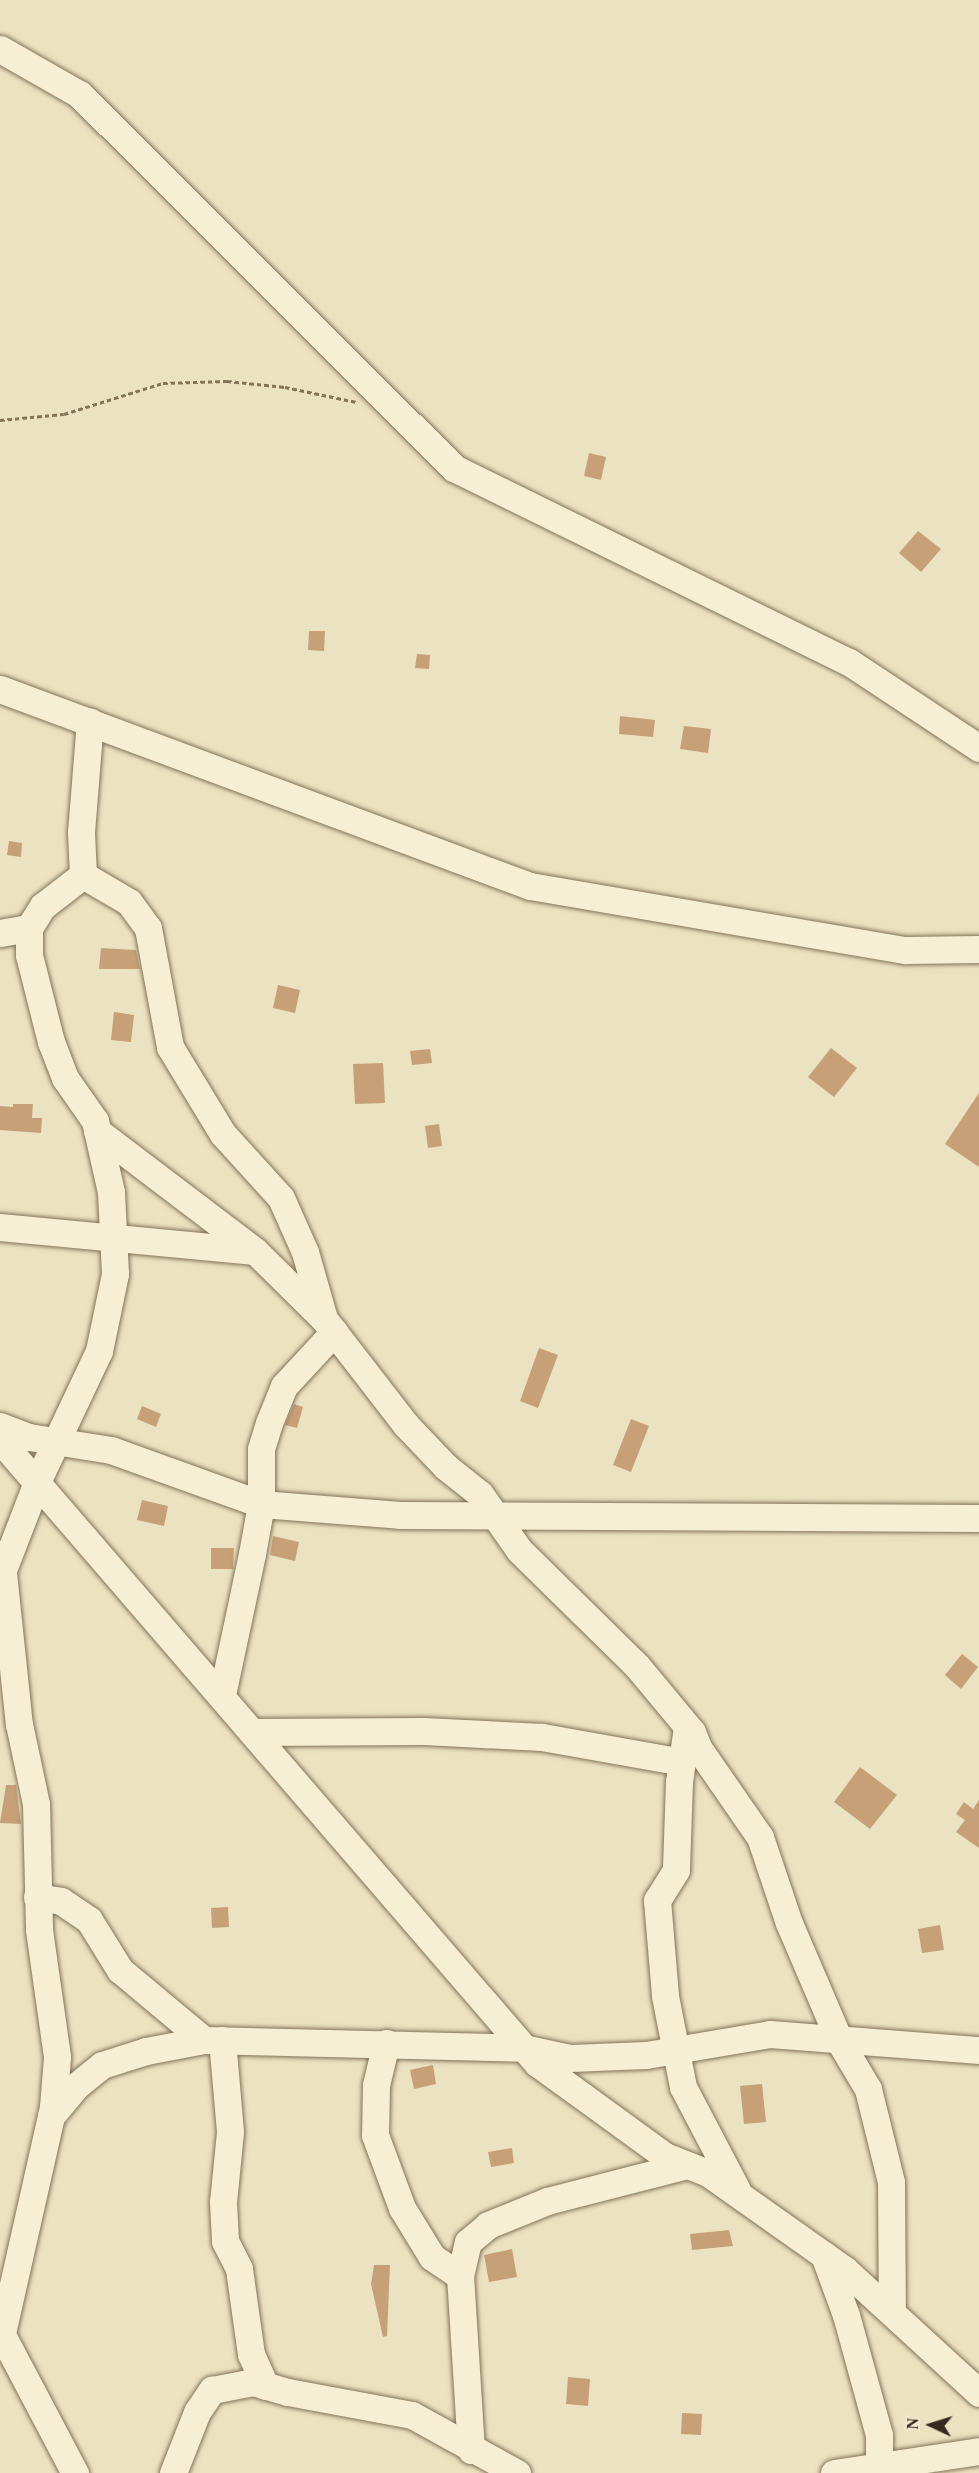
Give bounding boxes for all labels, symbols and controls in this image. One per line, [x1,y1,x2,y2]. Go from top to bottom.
north arrow [901,2395,961,2455]
text: N [904,2417,921,2430]

